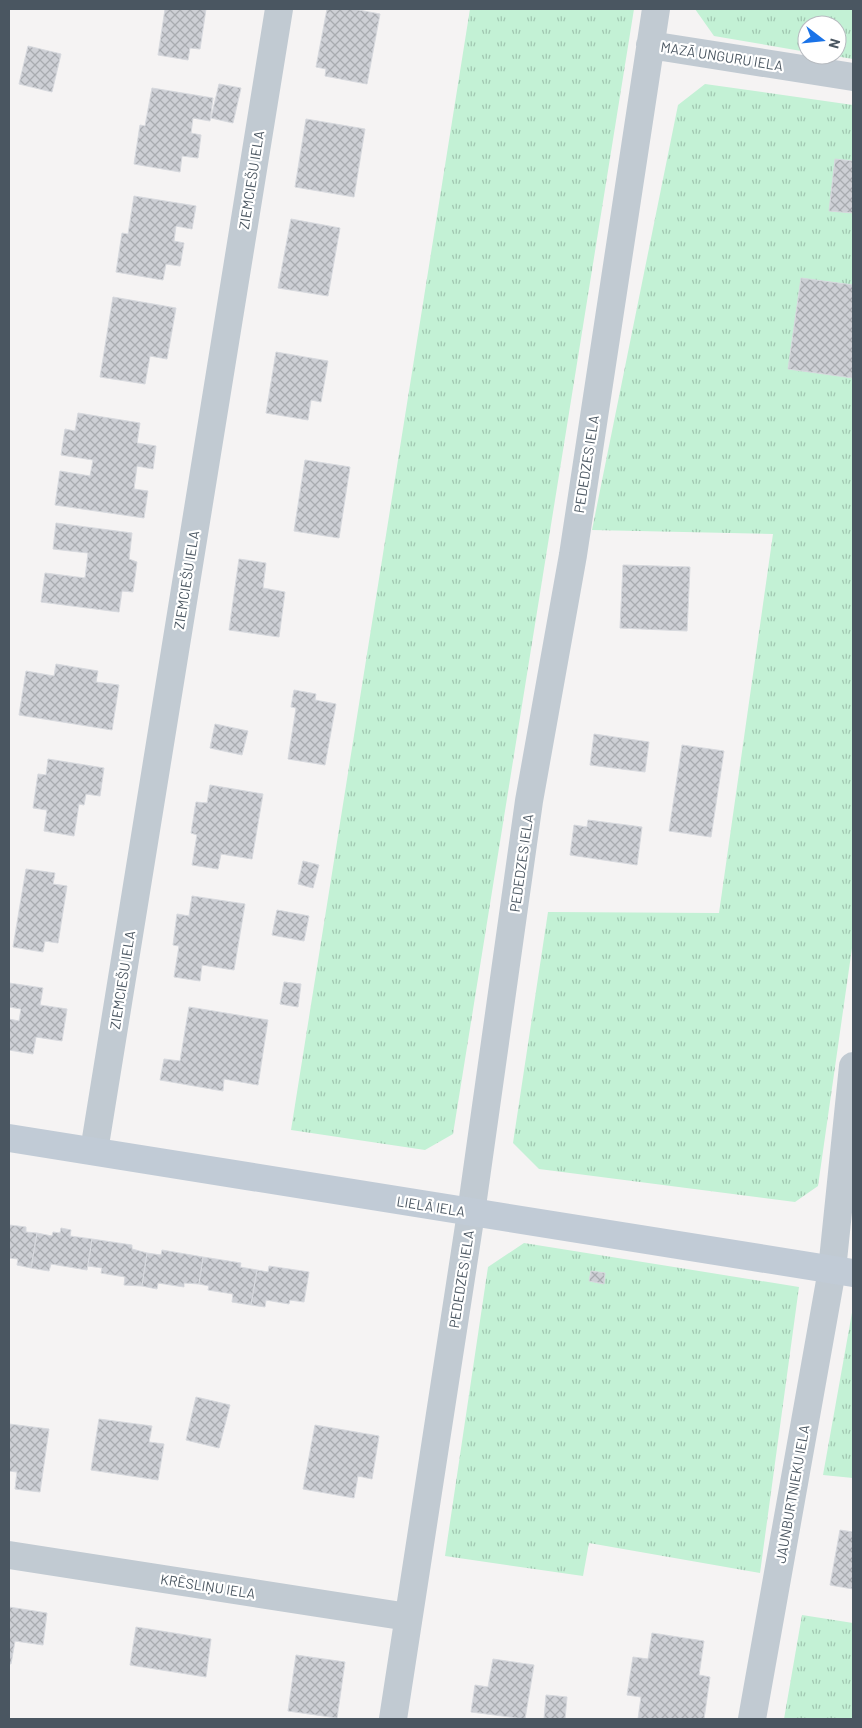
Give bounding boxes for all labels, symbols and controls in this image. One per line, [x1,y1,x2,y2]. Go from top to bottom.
north arrow [797,15,847,65]
text: N [826,37,844,51]
street label: MAZĀ UNGURU IELA [660,38,785,74]
street label: ZIEMCIEŠU IELA [235,129,267,231]
street label: PEDEDZES IELA [570,413,602,514]
street label: ZIEMCIEŠU IELA [170,529,202,631]
street label: PEDEDZES IELA [506,812,536,913]
street label: ZIEMCIEŠU IELA [106,929,138,1031]
street label: LIELĀ IELA [396,1192,467,1220]
street label: PEDEDZES IELA [445,1228,477,1329]
street label: JAUNBURTNIEKU IELA [771,1423,813,1565]
street label: KRĒSLIŅU IELA [159,1570,257,1602]

